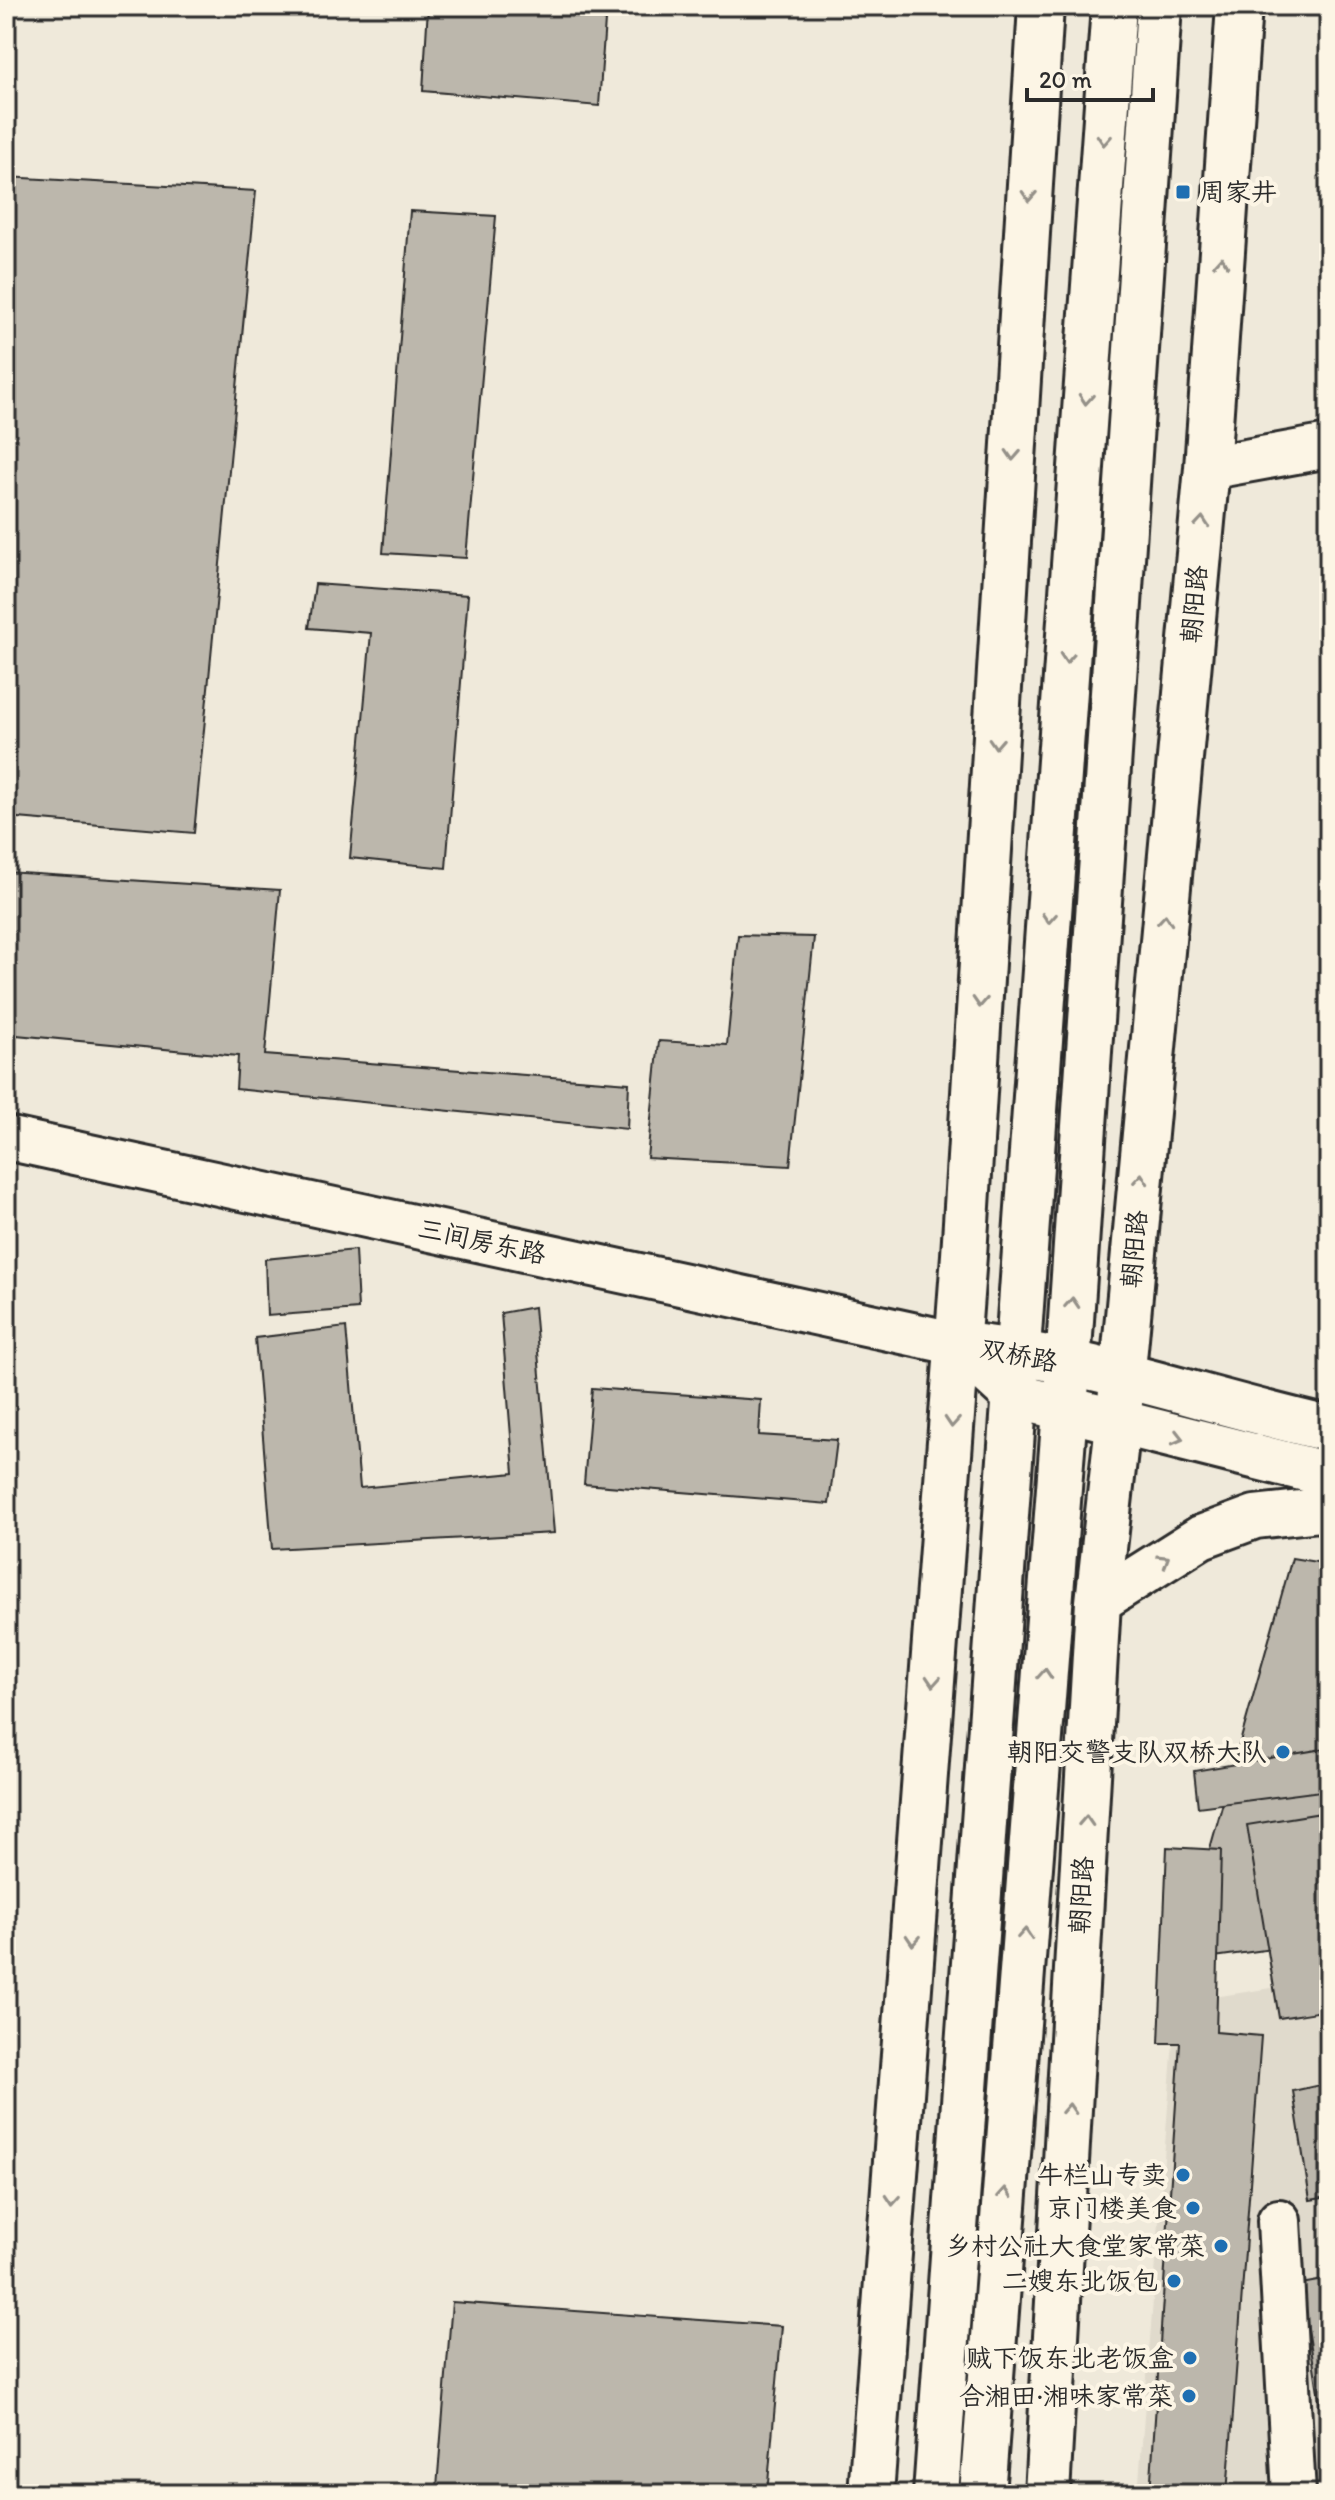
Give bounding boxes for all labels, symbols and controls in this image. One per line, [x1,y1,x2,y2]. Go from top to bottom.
scale bar [1027,52,1153,102]
text: 20 m [1039,65,1092,94]
one-way arrow [1096,134,1113,147]
place label: 周家井 [1199,176,1277,208]
marker: 周家井 [1174,183,1192,201]
one-way arrow [1021,190,1038,203]
one-way arrow [1212,255,1229,268]
one-way arrow [1078,393,1095,406]
one-way arrow [1005,449,1022,462]
one-way arrow [1193,515,1210,528]
street label: 朝阳路 [1175,564,1213,644]
one-way arrow [1059,652,1076,665]
one-way arrow [987,737,1004,750]
one-way arrow [1041,912,1058,925]
one-way arrow [1156,913,1173,926]
one-way arrow [972,996,989,1009]
one-way arrow [1132,1172,1149,1185]
street label: 朝阳路 [1115,1209,1153,1289]
street label: 三间房东路 [415,1212,549,1270]
one-way arrow [1063,1296,1080,1309]
street label: 双桥路 [978,1332,1060,1378]
one-way arrow [944,1416,961,1429]
one-way arrow [1171,1429,1185,1446]
one-way arrow [1156,1555,1170,1570]
one-way arrow [1036,1667,1053,1680]
one-way arrow [925,1675,942,1688]
place label: 朝阳交警支队双桥大队 [1007,1736,1267,1768]
marker: 朝阳交警支队双桥大队 [1274,1743,1292,1761]
one-way arrow [1077,1814,1094,1827]
street label: 朝阳路 [1063,1855,1099,1935]
one-way arrow [1016,1927,1033,1940]
one-way arrow [905,1934,922,1947]
one-way arrow [1060,2102,1077,2115]
place label: 牛栏山专卖 [1037,2159,1167,2191]
marker: 牛栏山专卖 [1174,2166,1192,2184]
one-way arrow [996,2186,1013,2199]
place label: 京门楼美食 [1047,2192,1177,2224]
one-way arrow [885,2194,902,2207]
marker: 京门楼美食 [1184,2199,1202,2217]
place label: 乡村公社大食堂家常菜 [945,2230,1205,2262]
marker: 乡村公社大食堂家常菜 [1212,2237,1230,2255]
place label: 二嫂东北饭包 [1002,2265,1158,2297]
marker: 二嫂东北饭包 [1165,2272,1183,2290]
place label: 贼下饭东北老饭盒 [966,2342,1174,2374]
marker: 贼下饭东北老饭盒 [1181,2349,1199,2367]
place label: 合湘田·湘味家常菜 [959,2380,1173,2412]
marker: 合湘田·湘味家常菜 [1180,2387,1198,2405]

